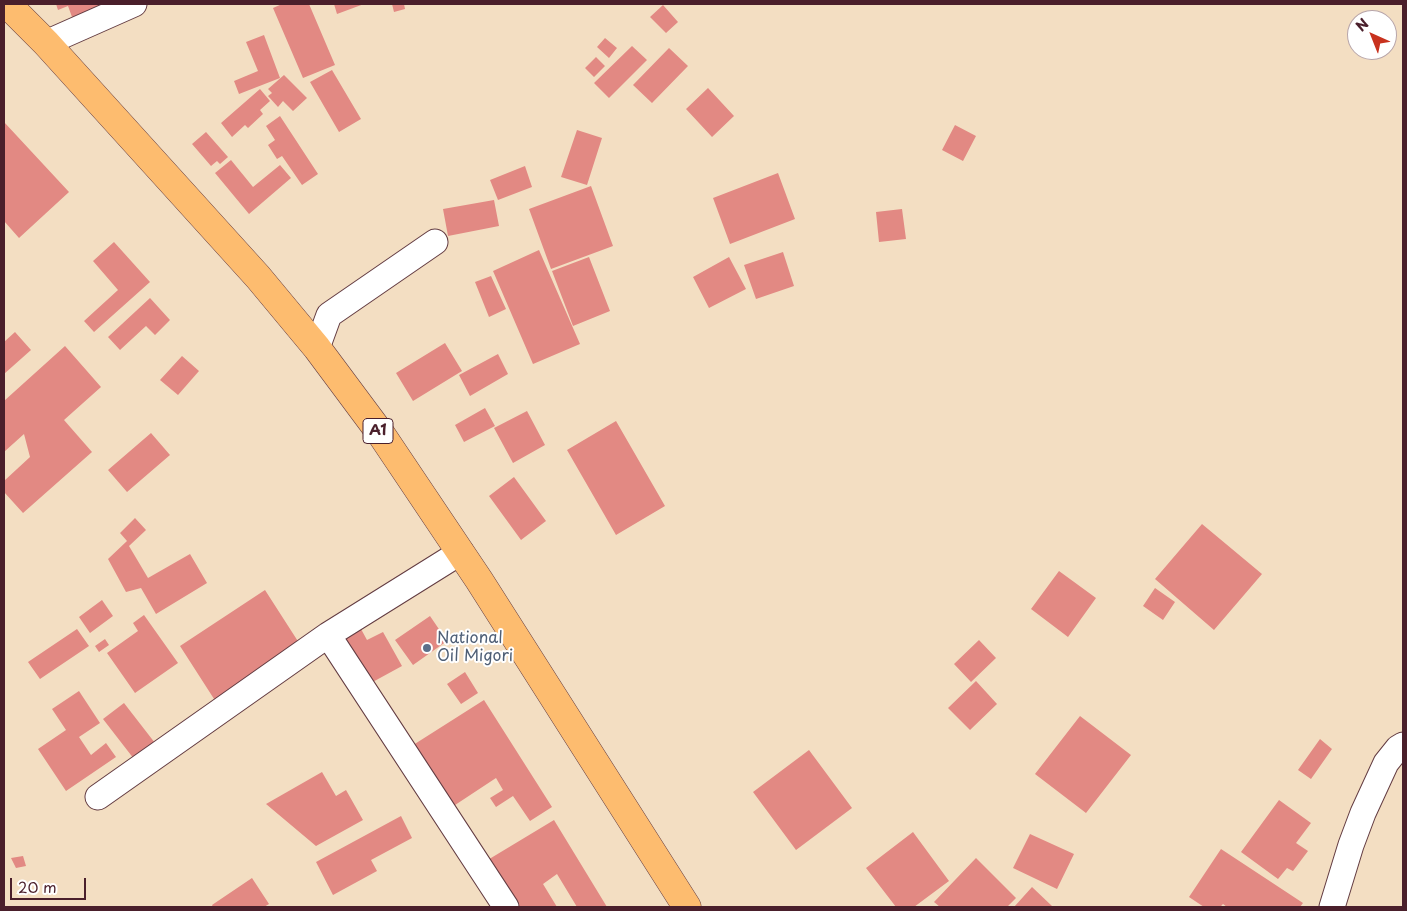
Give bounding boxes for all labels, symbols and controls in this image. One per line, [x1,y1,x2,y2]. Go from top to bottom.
north arrow [1347,10,1397,60]
text: N [1351,13,1373,36]
road number: A1 [363,418,393,444]
place label: National Oil Migori [437,629,513,667]
marker: National Oil Migori [421,642,433,654]
scale bar [12,868,89,900]
text: 20 m [18,875,57,898]

